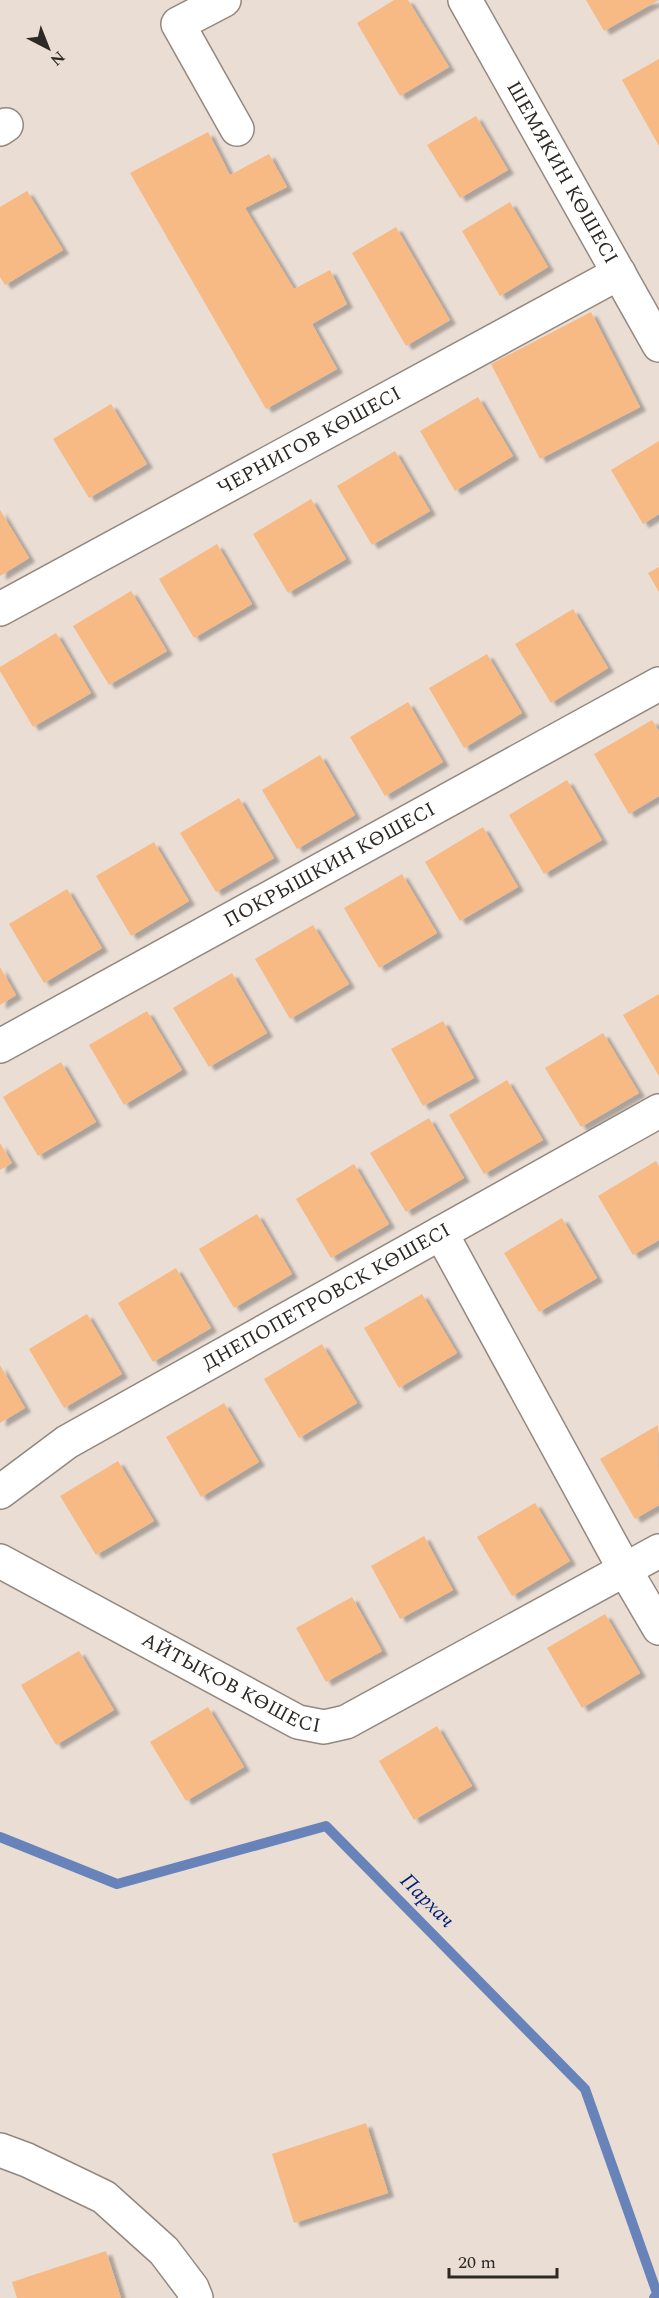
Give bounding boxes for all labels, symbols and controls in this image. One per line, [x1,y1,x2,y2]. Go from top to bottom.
north arrow [18,18,78,78]
text: N [44,45,70,72]
street label: ШЕМЯКИН КӨШЕСІ [499,76,626,270]
street label: ЧЕРНИГОВ КӨШЕСІ [212,379,407,503]
street label: ПОКРЫШКИН КӨШЕСІ [218,795,441,935]
street label: ДНЕПОПЕТРОВСК КӨШЕСІ [197,1215,456,1378]
street label: АЙТЫҚОВ КӨШЕСІ [136,1625,323,1741]
water label: Пархач [392,1866,462,1936]
scale bar [449,2241,557,2279]
text: 20 m [458,2249,496,2276]

